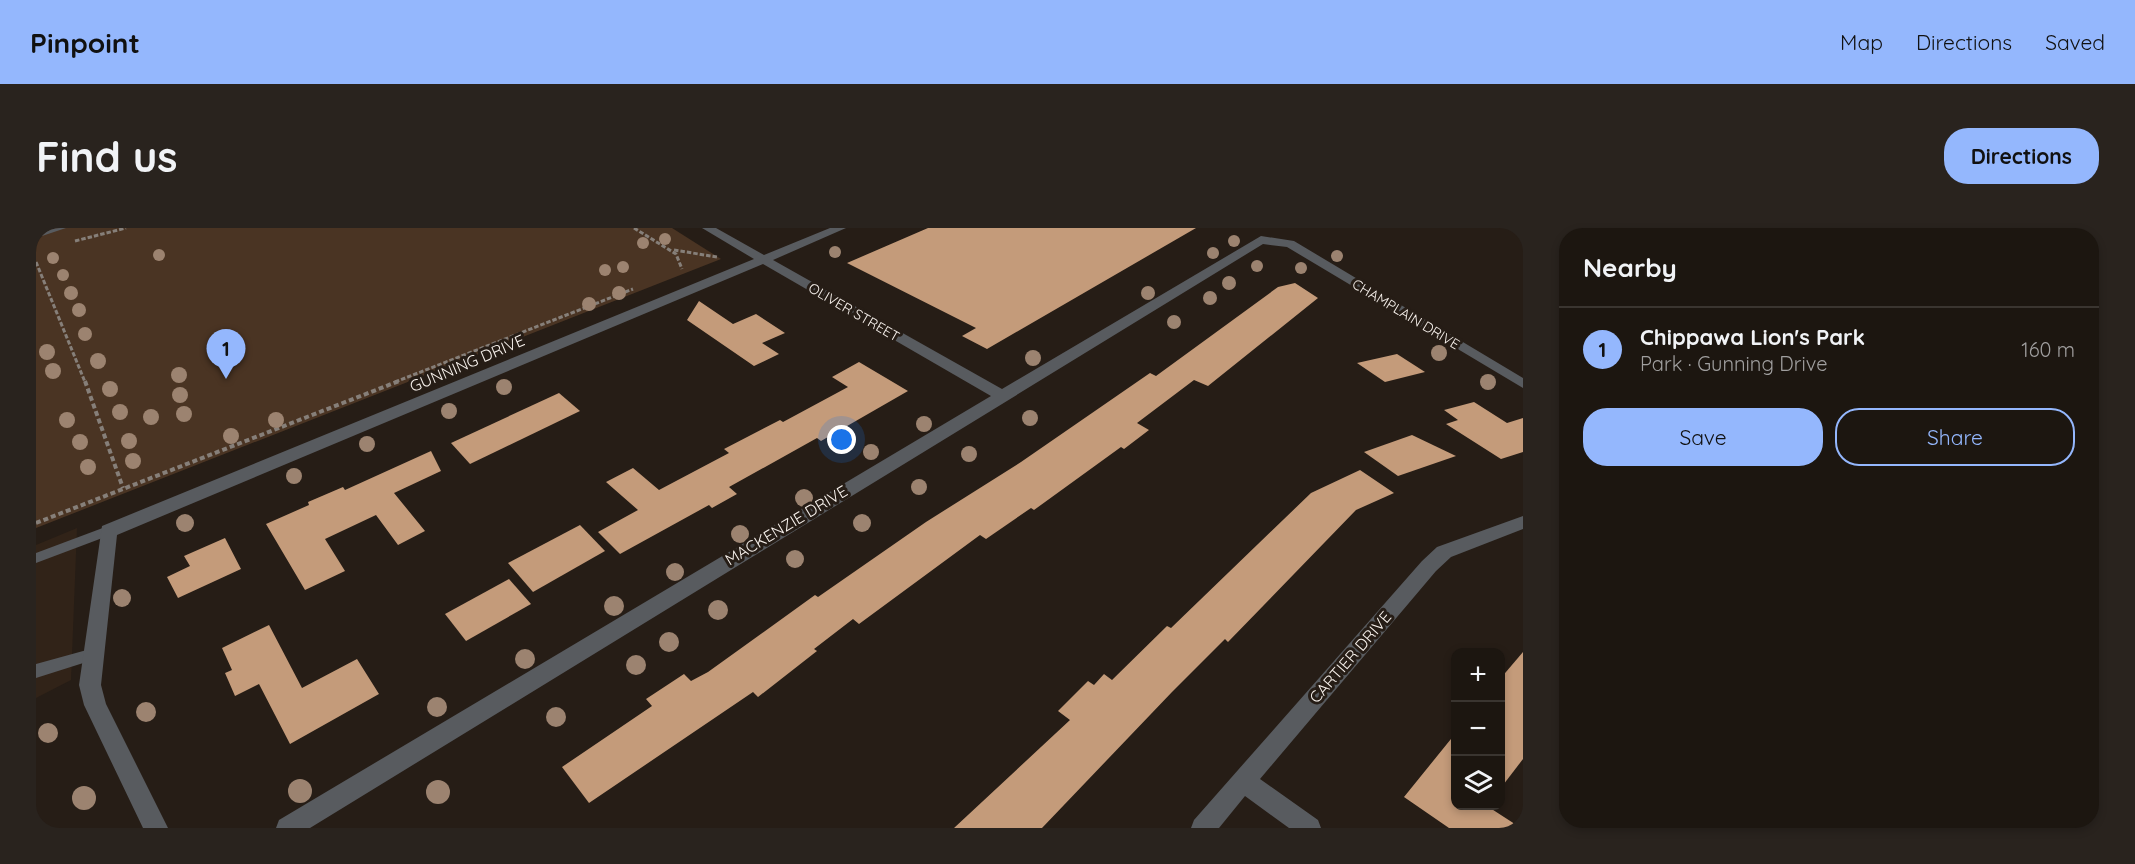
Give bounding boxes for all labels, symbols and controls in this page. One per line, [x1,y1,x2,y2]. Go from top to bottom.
text: Pinpoint [30,25,140,60]
text: Map [1840,29,1883,55]
text: Directions [1916,29,2012,55]
text: Saved [2045,29,2105,55]
button: Directions [1944,128,2099,184]
text: Find us [36,130,178,183]
text: Nearby [1583,251,1677,284]
street label: CHAMPLAIN DRIVE [1349,275,1463,353]
street label: OLIVER STREET [805,279,903,345]
text: Chippawa Lion's Park [1640,323,1865,351]
pin: 1 [206,330,246,379]
street label: GUNNING DRIVE [407,330,527,396]
text: 1 [1599,337,1606,362]
text: 160 m [2021,337,2075,362]
text: Park · Gunning Drive [1640,351,1827,376]
button: Save [1583,408,1823,466]
button: Share [1835,408,2075,466]
your location [827,425,856,454]
street label: MACKENZIE DRIVE [721,481,851,569]
street label: CARTIER DRIVE [1305,607,1395,707]
map controls [1451,648,1505,810]
button: + [1451,648,1505,702]
button: − [1451,702,1505,756]
button: layers [1451,756,1505,810]

